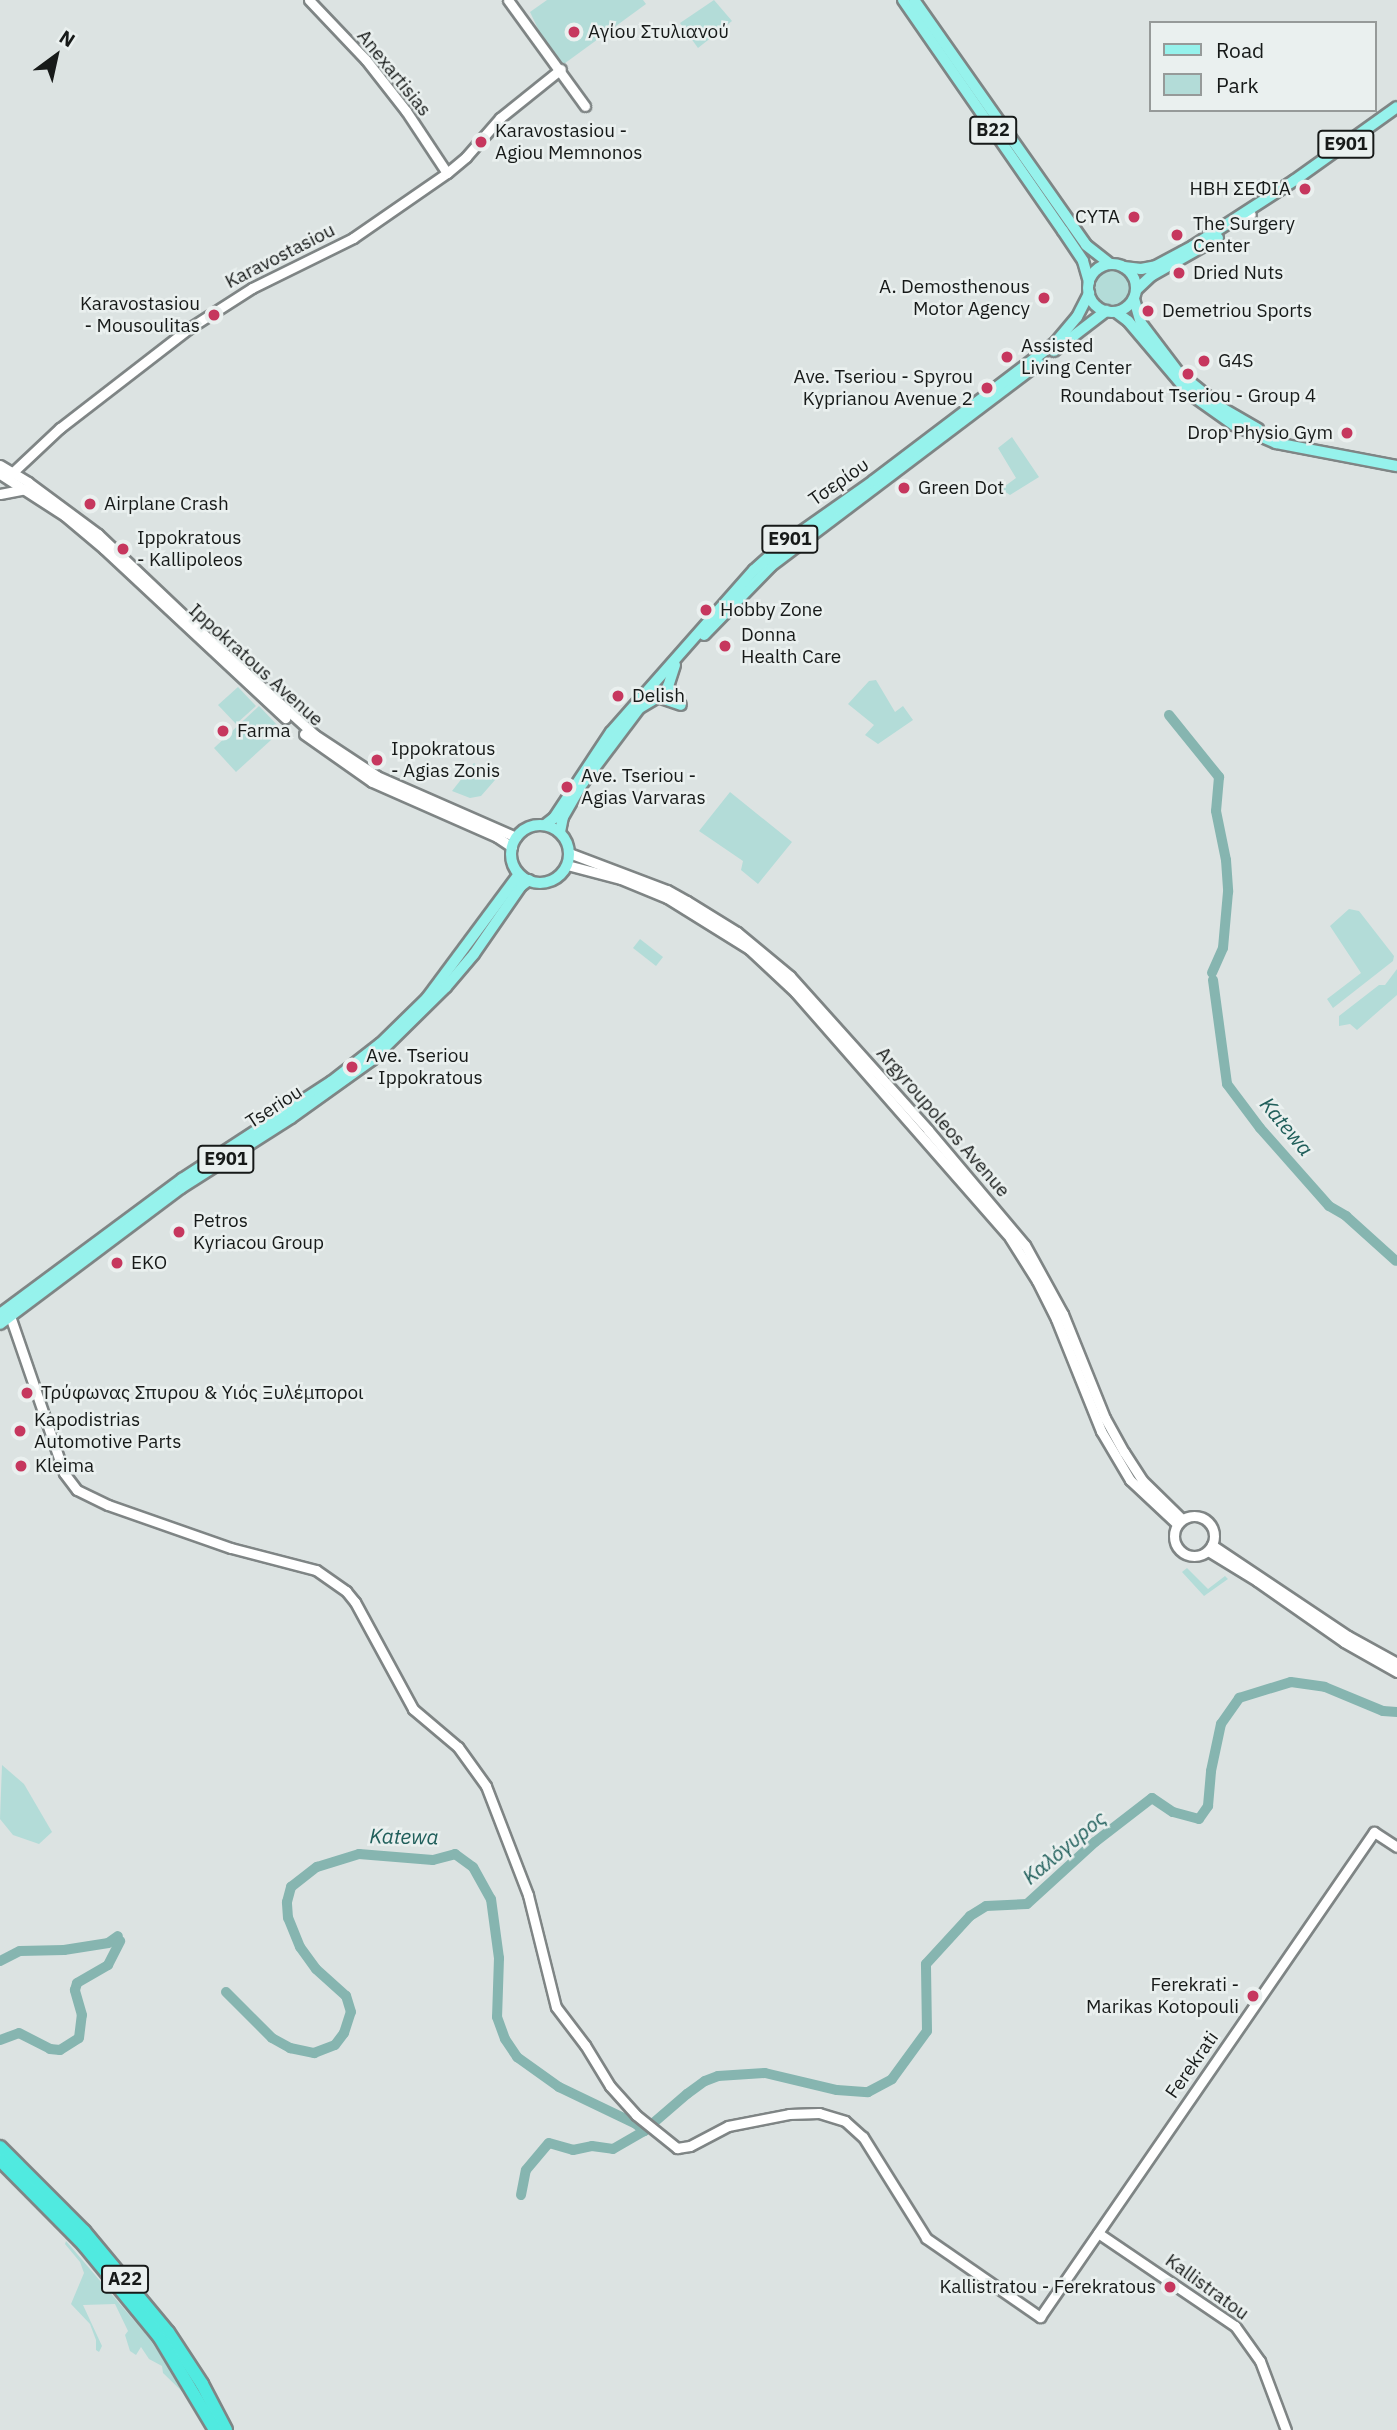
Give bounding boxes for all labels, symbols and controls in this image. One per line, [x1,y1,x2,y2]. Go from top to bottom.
north arrow [21,21,91,91]
place label: Αγίου Στυλιανού [588,21,729,43]
legend [1148,21,1376,112]
marker: Αγίου Στυλιανού [566,24,582,40]
text: N [55,25,80,52]
street label: Anexartisias [352,25,436,121]
text: Road [1216,36,1264,64]
text: Park [1216,71,1259,99]
road number: B22 [968,116,1018,145]
place label: Karavostasiou - Agiou Memnonos [495,120,642,164]
road number: E901 [1316,130,1376,159]
marker: Karavostasiou - Agiou Memnonos [473,134,489,150]
place label: ΗΒΗ ΣΕΦΙΑ [1190,178,1291,200]
marker: ΗΒΗ ΣΕΦΙΑ [1297,181,1313,197]
place label: CYTA [1075,206,1120,228]
marker: CYTA [1126,209,1142,225]
place label: The Surgery Center [1193,213,1295,257]
street label: Karavostasiou [221,219,339,293]
marker: The Surgery Center [1167,225,1187,245]
place label: Dried Nuts [1193,262,1284,284]
marker: Dried Nuts [1171,265,1187,281]
place label: A. Demosthenous Motor Agency [879,276,1030,320]
marker: A. Demosthenous Motor Agency [1036,290,1052,306]
place label: Karavostasiou - Mousoulitas [80,293,200,337]
place label: Demetriou Sports [1162,300,1312,322]
marker: Demetriou Sports [1140,303,1156,319]
marker: Karavostasiou - Mousoulitas [206,307,222,323]
place label: Assisted Living Center [1021,335,1132,379]
marker: Assisted Living Center [999,349,1015,365]
place label: G4S [1218,350,1254,372]
marker: G4S [1196,353,1212,369]
place label: Ave. Tseriou - Spyrou Kyprianou Avenue 2 [794,366,973,410]
marker: Roundabout Tseriou - Group 4 [1180,366,1196,382]
marker: Ave. Tseriou - Spyrou Kyprianou Avenue 2 [979,380,995,396]
place label: Roundabout Tseriou - Group 4 [1060,385,1316,407]
place label: Drop Physio Gym [1187,422,1333,444]
marker: Drop Physio Gym [1339,425,1355,441]
street label: Τσερίου [805,453,873,511]
place label: Green Dot [918,477,1004,499]
marker: Green Dot [896,480,912,496]
place label: Airplane Crash [104,493,229,515]
marker: Airplane Crash [82,496,98,512]
road number: E901 [760,524,820,554]
place label: Ippokratous - Kallipoleos [137,527,243,571]
marker: Ippokratous - Kallipoleos [115,541,131,557]
street label: Ippokratous Avenue [184,599,328,731]
place label: Hobby Zone [720,599,823,621]
marker: Hobby Zone [698,602,714,618]
place label: Donna Health Care [741,624,841,668]
marker: Donna Health Care [715,636,735,656]
place label: Delish [632,685,685,707]
marker: Delish [610,688,626,704]
place label: Farma [237,720,291,742]
marker: Farma [215,723,231,739]
place label: Ippokratous - Agias Zonis [391,738,500,782]
marker: Ippokratous - Agias Zonis [369,752,385,768]
place label: Ave. Tseriou - Agias Varvaras [581,765,706,809]
marker: Ave. Tseriou - Agias Varvaras [559,779,575,795]
street label: Argyroupoleos Avenue [872,1042,1014,1202]
place label: Ave. Tseriou - Ippokratous [366,1045,483,1089]
marker: Ave. Tseriou - Ippokratous [344,1059,360,1075]
street label: Tseriou [242,1080,306,1134]
water label: Katewa [1255,1091,1319,1161]
road number: E901 [196,1144,256,1174]
place label: Petros Kyriacou Group [193,1210,324,1254]
marker: Petros Kyriacou Group [171,1224,187,1240]
place label: EKO [131,1252,167,1274]
marker: EKO [109,1255,125,1271]
place label: Τρύφωνας Σπυρου & Υιός Ξυλέμποροι [41,1382,364,1404]
marker: Τρύφωνας Σπυρου & Υιός Ξυλέμποροι [19,1385,35,1401]
place label: Kapodistrias Automotive Parts [34,1409,181,1453]
marker: Kapodistrias Automotive Parts [12,1423,28,1439]
place label: Kleima [35,1455,94,1477]
marker: Kleima [13,1458,29,1474]
water label: Καλόγυρος [1017,1805,1111,1889]
water label: Katewa [369,1823,439,1849]
place label: Ferekrati - Marikas Kotopouli [1086,1974,1239,2018]
marker: Ferekrati - Marikas Kotopouli [1245,1988,1261,2004]
street label: Ferekrati [1161,2027,1223,2103]
street label: Kallistratou [1161,2249,1253,2325]
road number: A22 [100,2264,150,2294]
place label: Kallistratou - Ferekratous [939,2276,1156,2298]
marker: Kallistratou - Ferekratous [1162,2279,1178,2295]

